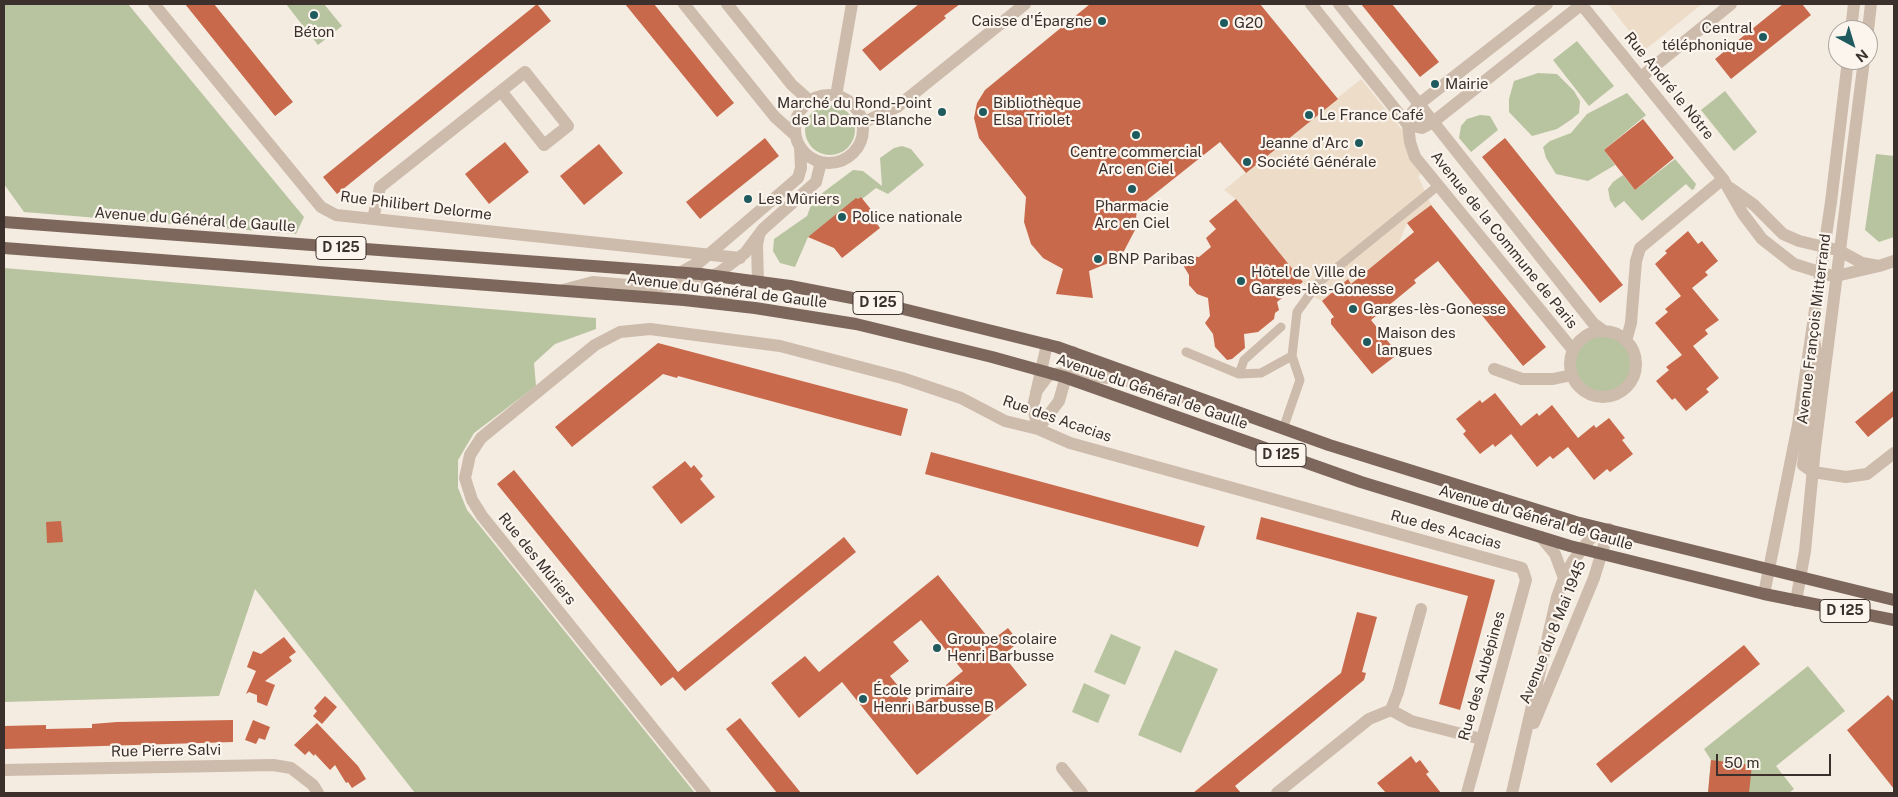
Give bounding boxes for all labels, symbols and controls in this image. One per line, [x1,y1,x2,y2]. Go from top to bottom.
marker: Béton [308,9,320,21]
place label: Caisse d'Épargne [972,12,1092,30]
place label: G20 [1234,14,1263,32]
marker: Caisse d'Épargne [1096,15,1108,27]
marker: G20 [1218,17,1230,29]
place label: Central téléphonique [1662,19,1753,54]
north arrow [1828,20,1878,70]
place label: Béton [293,23,335,41]
street label: Rue André le Nôtre [1620,29,1718,143]
marker: Central téléphonique [1757,31,1769,43]
text: N [1853,46,1871,66]
place label: Mairie [1445,75,1488,93]
marker: Mairie [1429,78,1441,90]
place label: Marché du Rond-Point de la Dame-Blanche [777,94,932,129]
place label: Bibliothèque Elsa Triolet [993,94,1081,129]
marker: Marché du Rond-Point de la Dame-Blanche [936,106,948,118]
marker: Bibliothèque Elsa Triolet [977,106,989,118]
place label: Le France Café [1319,106,1424,124]
marker: Le France Café [1303,109,1315,121]
marker: Centre commercial Arc en Ciel [1130,129,1142,141]
place label: Jeanne d'Arc [1260,134,1349,152]
marker: Jeanne d'Arc [1353,137,1365,149]
place label: Centre commercial Arc en Ciel [1070,143,1202,178]
street label: Avenue de la Commune de Paris [1427,148,1581,332]
place label: Société Générale [1257,153,1376,171]
marker: Société Générale [1241,156,1253,168]
marker: Pharmacie Arc en Ciel [1126,183,1138,195]
street label: Rue Philibert Delorme [339,188,493,224]
place label: Les Mûriers [758,190,840,208]
marker: Les Mûriers [742,193,754,205]
place label: Pharmacie Arc en Ciel [1094,197,1170,232]
street label: Avenue du Général de Gaulle [94,204,296,236]
place label: Police nationale [852,208,963,226]
marker: Police nationale [836,211,848,223]
street label: Avenue François Mitterrand [1793,233,1835,425]
road number: D 125 [316,237,366,260]
place label: BNP Paribas [1108,250,1195,268]
marker: BNP Paribas [1092,253,1104,265]
place label: Hôtel de Ville de Garges-lès-Gonesse [1251,263,1394,298]
street label: Avenue du Général de Gaulle [626,270,828,312]
marker: Hôtel de Ville de Garges-lès-Gonesse [1235,275,1247,287]
road number: D 125 [853,292,903,314]
place label: Garges-lès-Gonesse [1363,300,1506,318]
marker: Garges-lès-Gonesse [1347,303,1359,315]
place label: Maison des langues [1377,324,1456,359]
marker: Maison des langues [1361,336,1373,348]
street label: Avenue du Général de Gaulle [1054,351,1250,433]
street label: Rue des Acacias [1000,392,1114,446]
road number: D 125 [1256,444,1306,466]
street label: Avenue du Général de Gaulle [1437,482,1635,554]
street label: Rue des Acacias [1389,507,1503,553]
street label: Rue des Mûriers [494,509,580,609]
street label: Avenue du 8 Mai 1945 [1516,558,1590,706]
road number: D 125 [1820,600,1870,622]
street label: Rue des Aubépines [1455,609,1509,743]
place label: Groupe scolaire Henri Barbusse [947,630,1057,665]
marker: Groupe scolaire Henri Barbusse [931,642,943,654]
place label: École primaire Henri Barbusse B [873,681,994,716]
marker: École primaire Henri Barbusse B [857,693,869,705]
street label: Rue Pierre Salvi [111,741,221,761]
scale bar [1718,744,1833,776]
text: 50 m [1724,754,1759,771]

